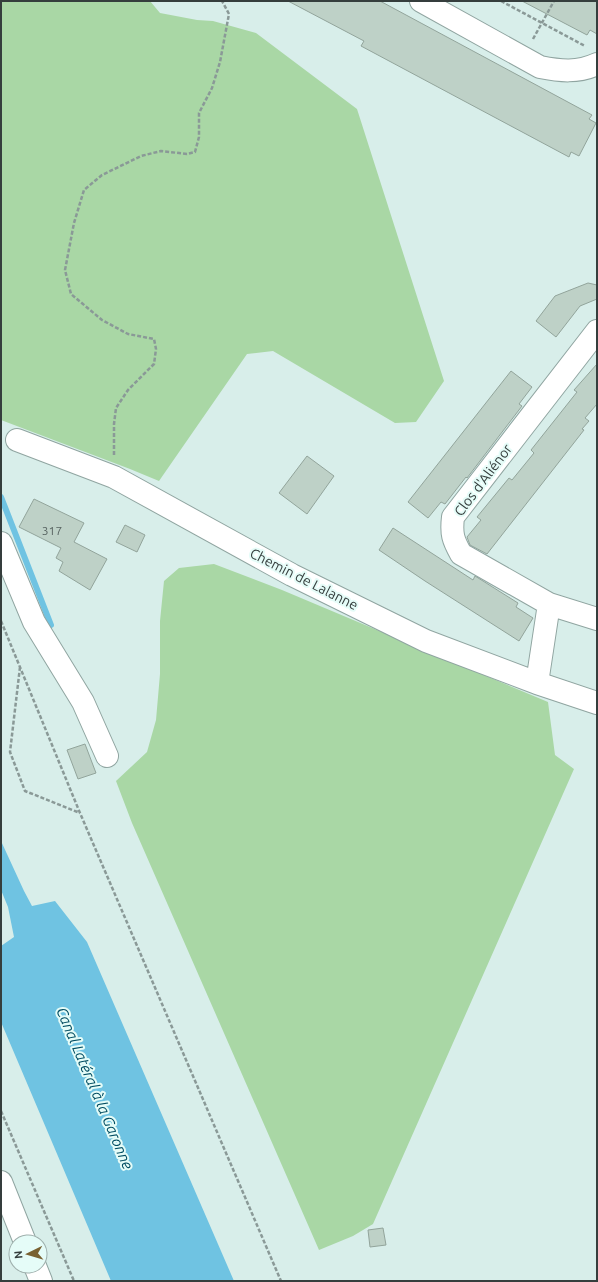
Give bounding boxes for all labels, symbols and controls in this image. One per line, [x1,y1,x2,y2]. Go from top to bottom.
street label: Clos d'Aliénor [451,440,516,519]
house number: 317 [42,524,62,537]
street label: Chemin de Lalanne [247,545,361,613]
water label: Canal Latéral à la Garonne [53,1004,137,1172]
north arrow [8,1234,48,1274]
text: N [12,1250,24,1259]

